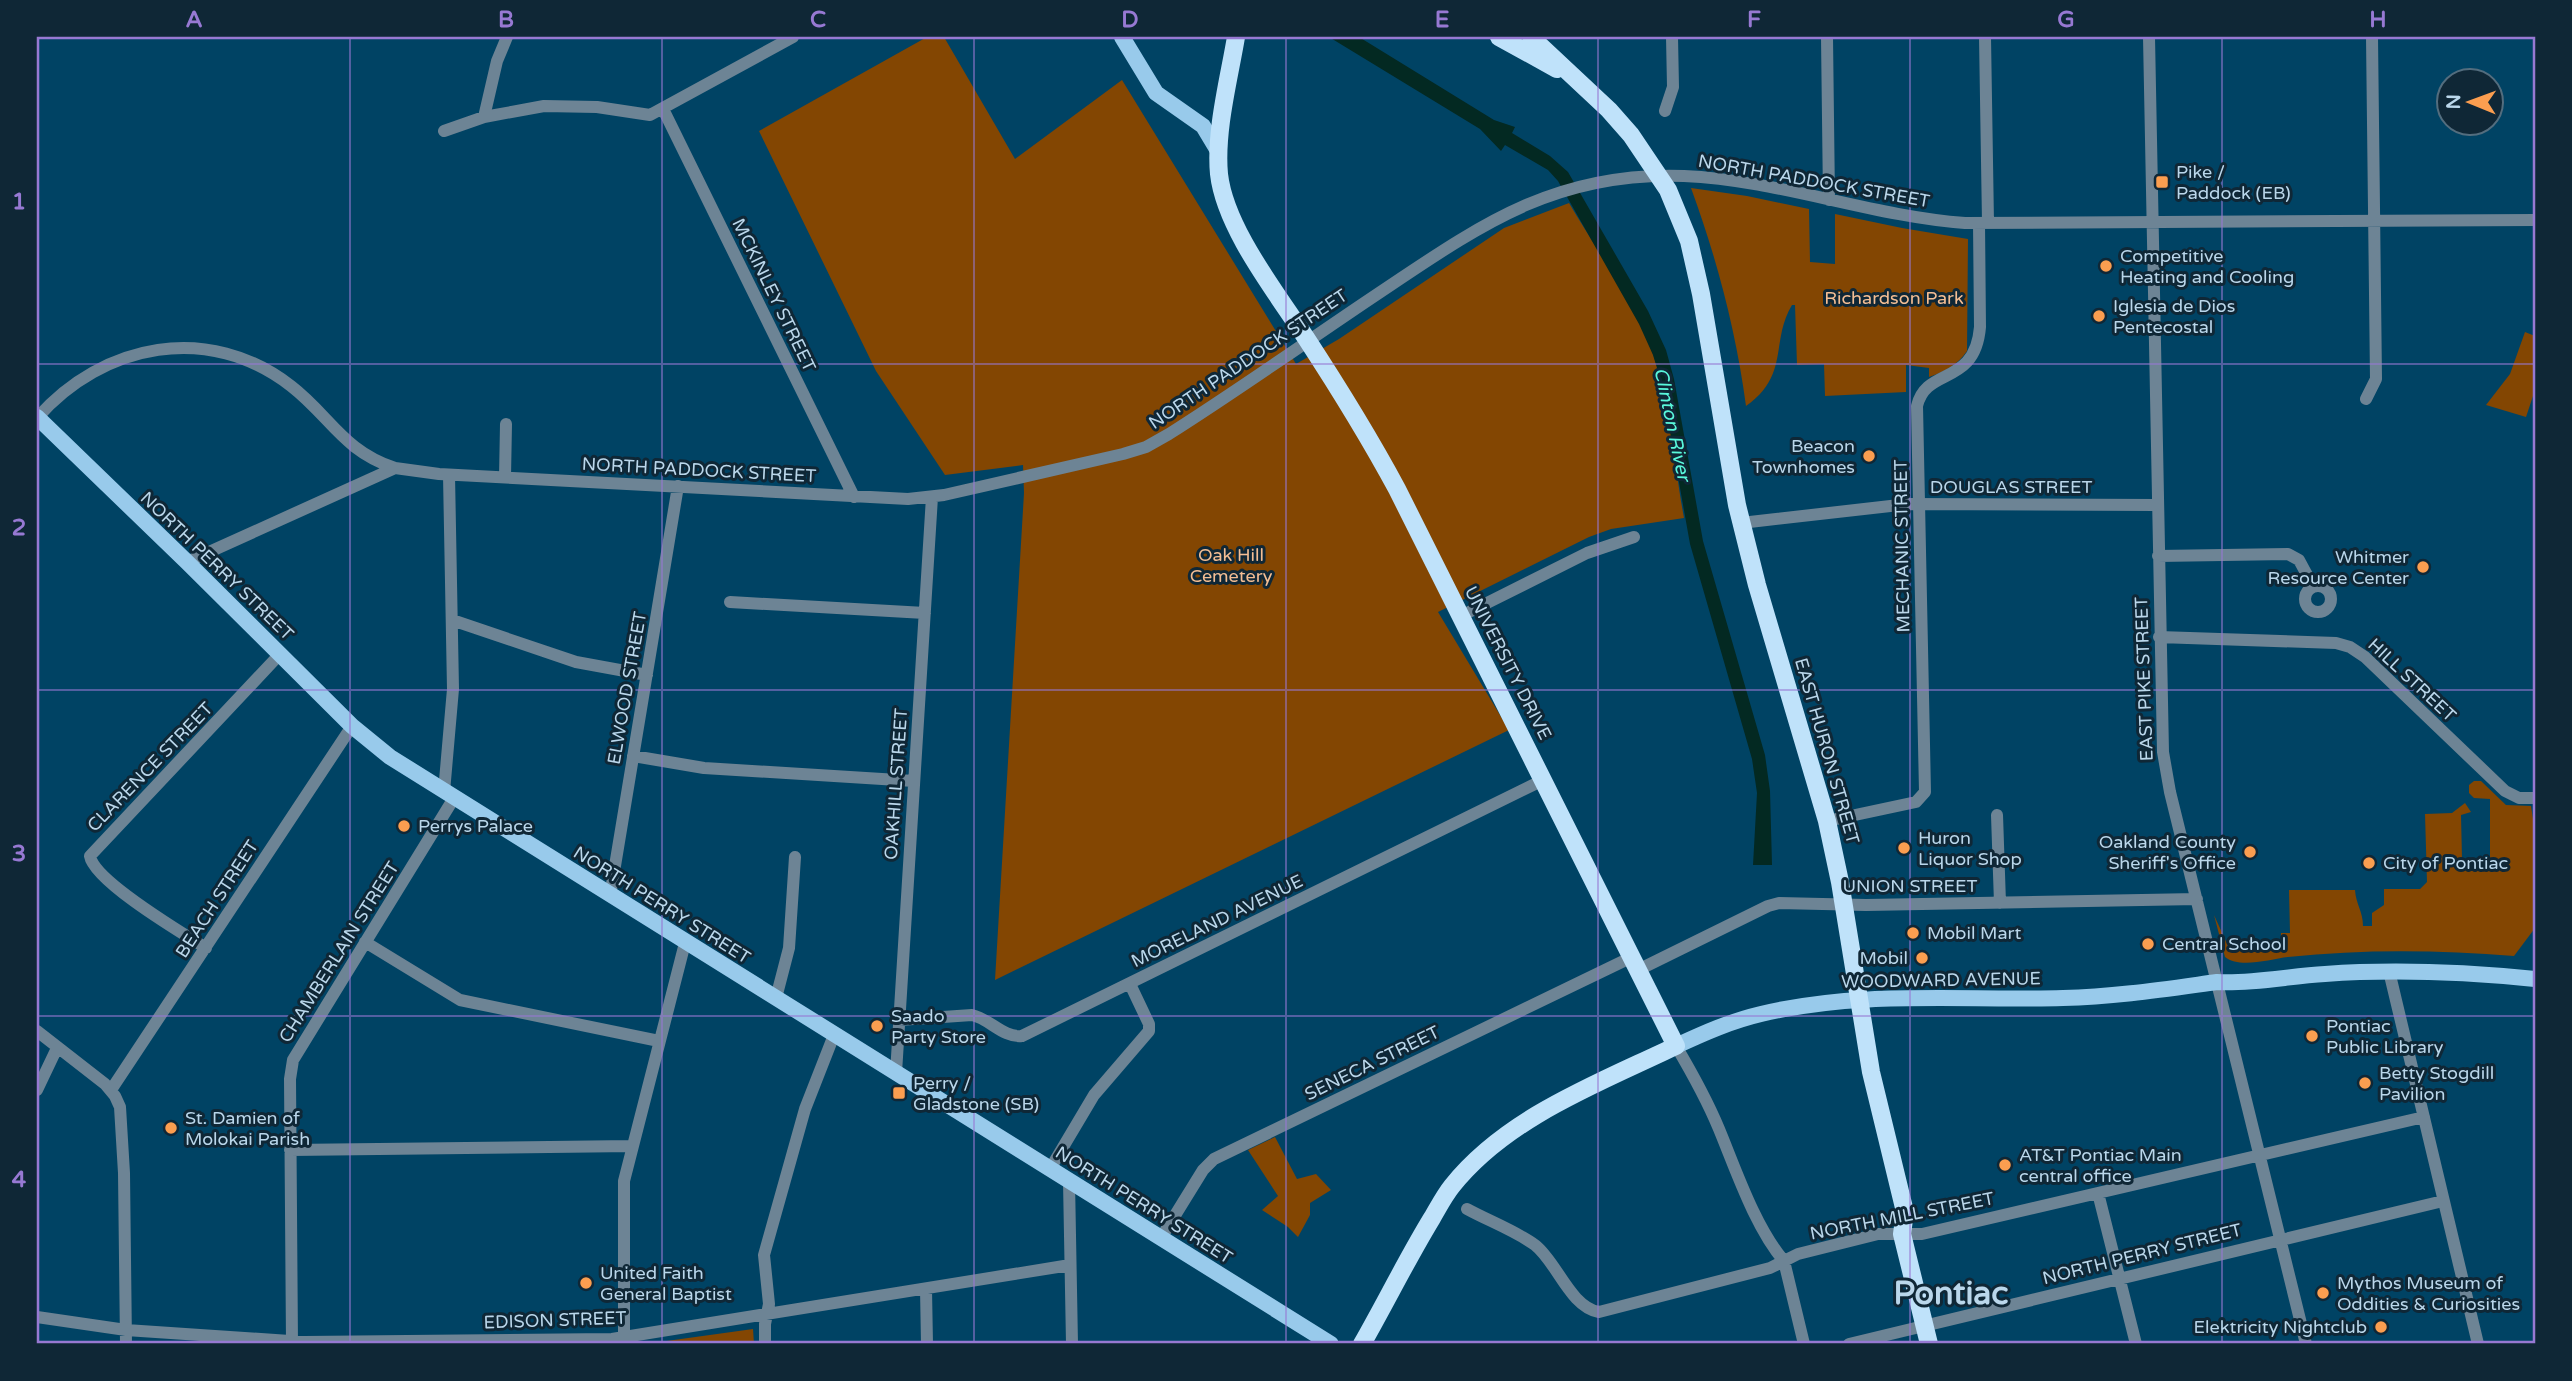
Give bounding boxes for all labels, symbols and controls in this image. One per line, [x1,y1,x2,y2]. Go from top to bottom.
text: A [185,6,203,34]
text: B [498,6,514,34]
text: C [810,6,826,34]
text: D [1121,6,1139,34]
text: E [1435,6,1449,34]
text: F [1747,6,1761,34]
text: G [2057,6,2075,34]
text: H [2369,6,2387,34]
north arrow [2436,66,2506,136]
text: N [2443,94,2465,110]
street label: NORTH PADDOCK STREET [1696,150,1932,212]
place label: Pike / Paddock (EB) [2176,161,2291,204]
marker: Pike / Paddock (EB) [2154,174,2170,190]
text: 1 [12,188,26,216]
street label: MCKINLEY STREET [727,215,821,375]
place label: Competitive Heating and Cooling [2120,245,2294,288]
marker: Competitive Heating and Cooling [2098,258,2114,274]
street label: NORTH PADDOCK STREET [1144,284,1352,434]
park label: Richardson Park [1824,287,1964,309]
place label: Iglesia de Dios Pentecostal [2113,295,2235,338]
marker: Iglesia de Dios Pentecostal [2091,308,2107,324]
water label: Clinton River [1649,365,1695,486]
place label: Beacon Townhomes [1752,435,1855,478]
marker: Beacon Townhomes [1861,448,1877,464]
street label: NORTH PADDOCK STREET [581,453,817,487]
street label: MECHANIC STREET [1889,459,1915,633]
street label: DOUGLAS STREET [1930,476,2092,498]
street label: NORTH PERRY STREET [136,487,298,645]
text: 2 [12,514,26,542]
park label: Oak Hill Cemetery [1190,544,1273,587]
place label: Whitmer Resource Center [2267,546,2409,589]
marker: Whitmer Resource Center [2415,559,2431,575]
street label: UNIVERSITY DRIVE [1460,582,1556,744]
street label: EAST PIKE STREET [2130,596,2158,762]
street label: ELWOOD STREET [603,610,651,766]
street label: HILL STREET [2363,634,2461,726]
street label: EAST HURON STREET [1790,655,1864,847]
street label: CLARENCE STREET [83,698,218,836]
street label: OAKHILL STREET [880,707,912,861]
place label: Perrys Palace [418,815,533,837]
marker: Perrys Palace [396,818,412,834]
place label: Huron Liquor Shop [1918,827,2022,870]
place label: Oakland County Sheriff's Office [2099,831,2236,874]
street label: BEACH STREET [171,836,263,962]
text: 3 [12,840,26,868]
marker: Huron Liquor Shop [1896,840,1912,856]
street label: NORTH PERRY STREET [569,841,755,969]
marker: Oakland County Sheriff's Office [2242,844,2258,860]
place label: City of Pontiac [2383,852,2508,874]
marker: City of Pontiac [2361,855,2377,871]
street label: CHAMBERLAIN STREET [274,857,404,1047]
street label: MORELAND AVENUE [1127,870,1307,972]
street label: UNION STREET [1842,875,1978,897]
place label: Mobil Mart [1927,922,2021,944]
marker: Mobil Mart [1905,925,1921,941]
place label: Central School [2162,933,2286,955]
marker: Central School [2140,936,2156,952]
place label: Mobil [1860,947,1908,969]
marker: Mobil [1914,950,1930,966]
street label: WOODWARD AVENUE [1841,967,2041,993]
place label: Saado Party Store [891,1005,986,1048]
place label: Pontiac Public Library [2326,1015,2444,1058]
marker: Saado Party Store [869,1018,885,1034]
street label: SENECA STREET [1301,1021,1443,1105]
marker: Pontiac Public Library [2304,1028,2320,1044]
place label: Betty Stogdill Pavilion [2379,1062,2494,1105]
place label: Perry / Gladstone (SB) [913,1072,1039,1115]
marker: Betty Stogdill Pavilion [2357,1075,2373,1091]
marker: Perry / Gladstone (SB) [891,1085,907,1101]
place label: St. Damien of Molokai Parish [185,1107,310,1150]
marker: St. Damien of Molokai Parish [163,1120,179,1136]
street label: NORTH PERRY STREET [1051,1141,1237,1269]
place label: AT&T Pontiac Main central office [2019,1144,2182,1187]
marker: AT&T Pontiac Main central office [1997,1157,2013,1173]
text: 4 [12,1166,27,1194]
street label: NORTH MILL STREET [1808,1187,1996,1245]
street label: NORTH PERRY STREET [2040,1219,2244,1289]
place label: United Faith General Baptist [600,1262,732,1305]
place label: Mythos Museum of Oddities & Curiosities [2337,1272,2520,1315]
marker: United Faith General Baptist [578,1275,594,1291]
district label: Pontiac [1894,1275,2008,1313]
marker: Mythos Museum of Oddities & Curiosities [2315,1285,2331,1301]
street label: EDISON STREET [483,1307,627,1333]
place label: Elektricity Nightclub [2194,1316,2367,1338]
marker: Elektricity Nightclub [2373,1319,2389,1335]

